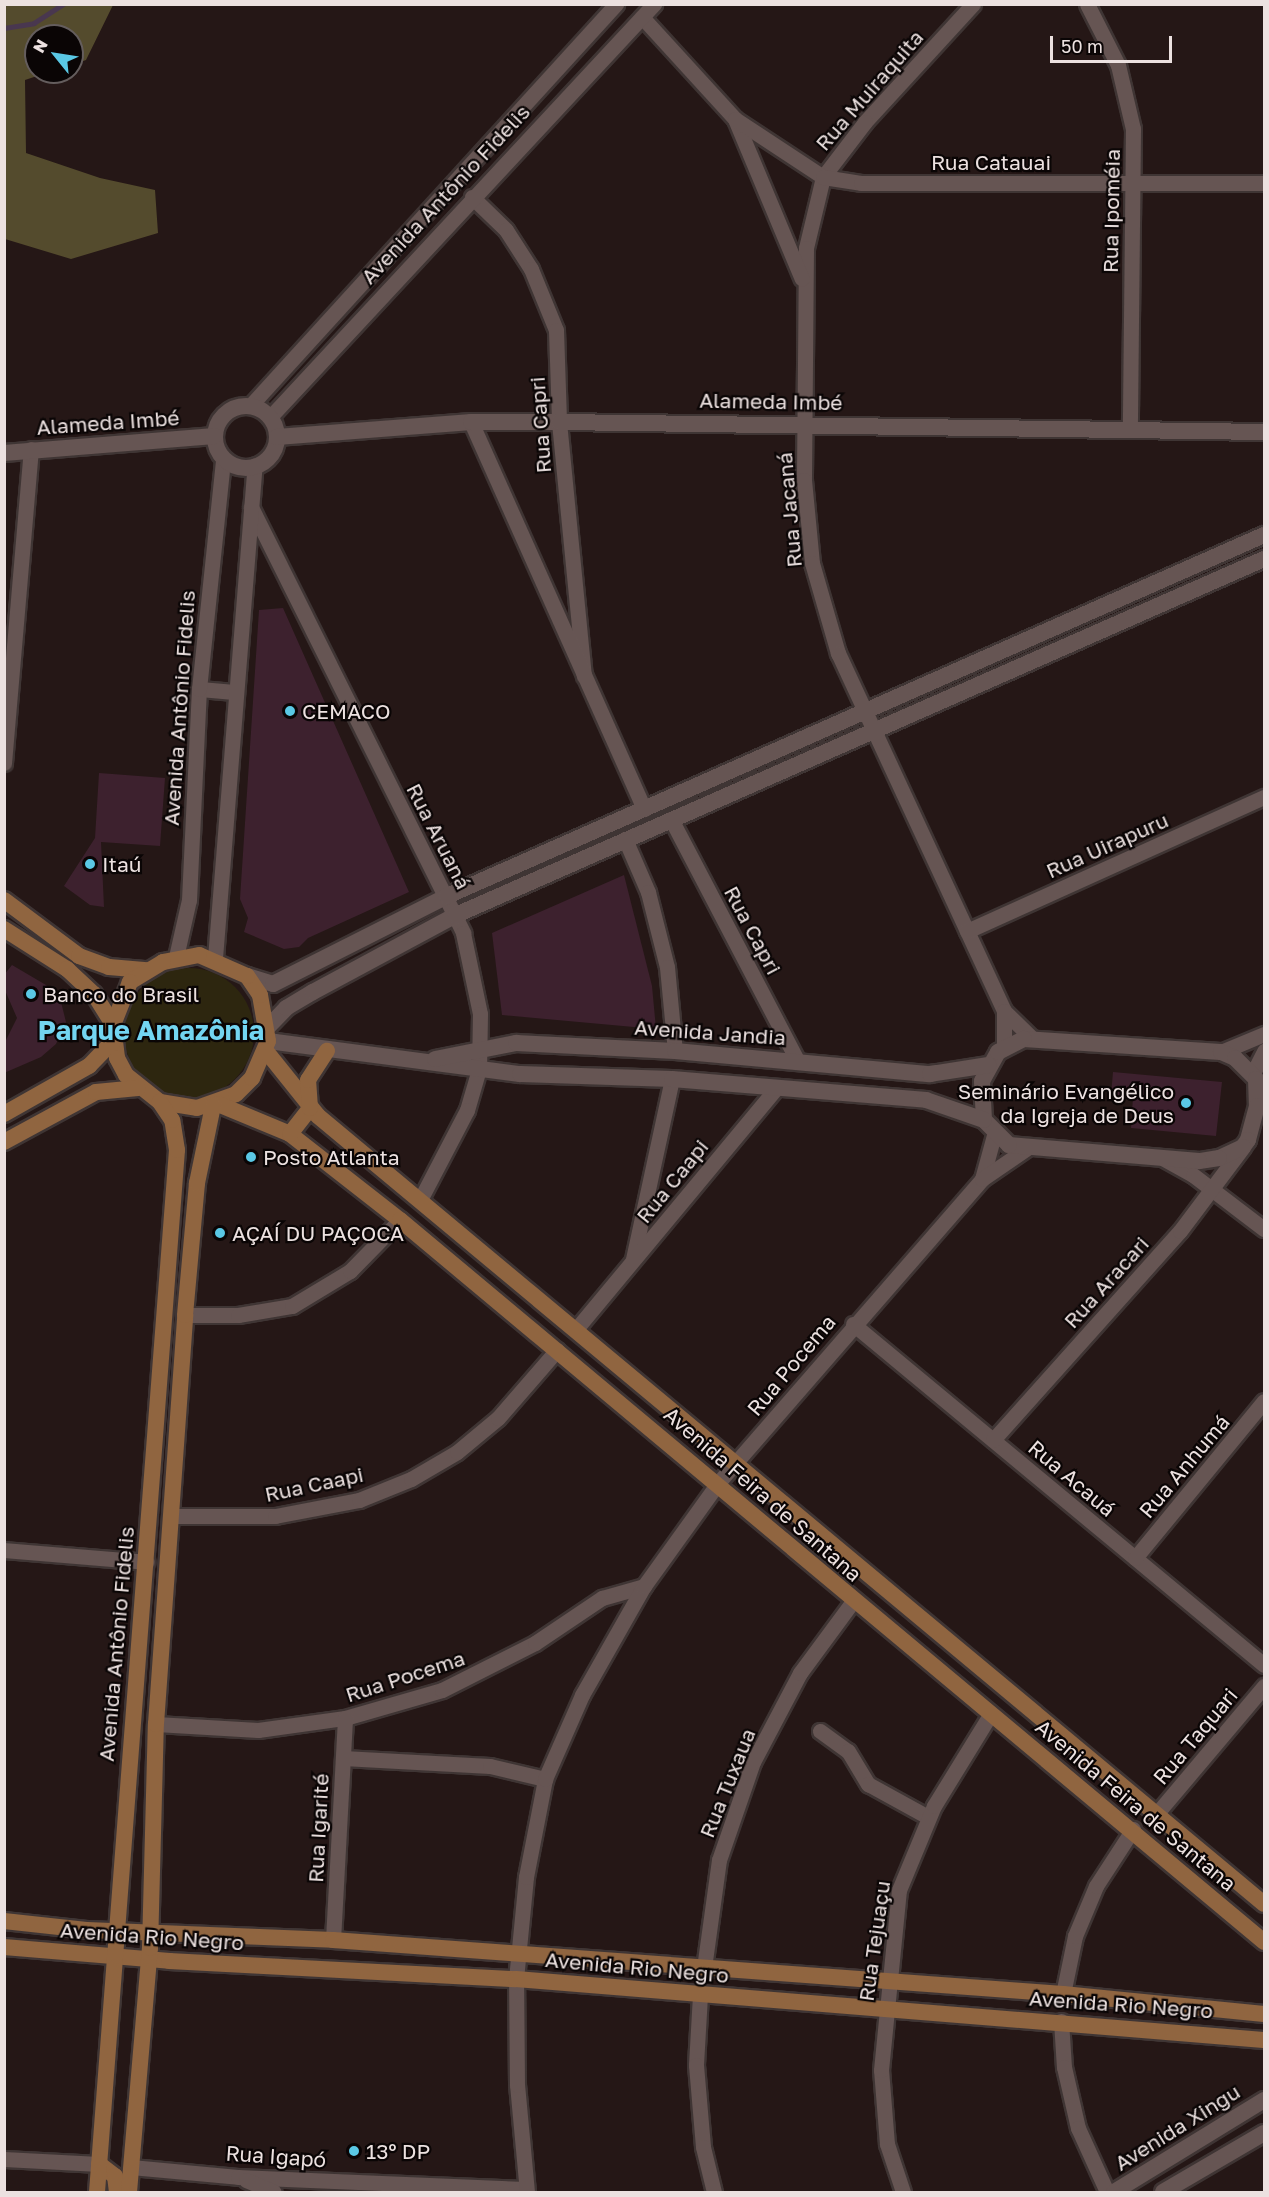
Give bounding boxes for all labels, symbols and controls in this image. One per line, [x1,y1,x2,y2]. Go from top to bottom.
north arrow [24,24,84,84]
scale bar [1053,24,1174,62]
street label: Rua Muiraquita [810,25,928,155]
text: 50 m [1061,35,1103,57]
text: N [28,36,52,56]
street label: Avenida Antônio Fidelis [355,99,535,289]
street label: Rua Catauai [931,149,1051,175]
street label: Rua Ipoméia [1097,149,1125,273]
street label: Rua Capri [524,376,556,474]
street label: Alameda Imbé [699,387,843,415]
street label: Alameda Imbé [36,404,180,440]
street label: Rua Jacaná [771,451,807,569]
street label: Avenida Antônio Fidelis [158,590,200,826]
place label: CEMACO [302,698,391,724]
marker: CEMACO [283,704,297,718]
street label: Rua Aruaná [402,779,476,893]
street label: Rua Uirapuru [1042,807,1172,883]
place label: Itaú [102,851,142,877]
marker: Itaú [83,857,97,871]
street label: Rua Capri [719,881,787,979]
place label: Banco do Brasil [43,981,199,1007]
marker: Banco do Brasil [24,987,38,1001]
street label: Avenida Jandia [633,1014,787,1050]
district label: Parque Amazônia [38,1015,264,1047]
place label: Seminário Evangélico da Igreja de Deus [958,1078,1174,1128]
marker: Seminário Evangélico da Igreja de Deus [1179,1096,1193,1110]
street label: Rua Caapi [631,1134,713,1228]
place label: Posto Atlanta [263,1144,400,1170]
marker: Posto Atlanta [244,1150,258,1164]
place label: AÇAÍ DU PAÇOCA [232,1220,404,1246]
marker: AÇAÍ DU PAÇOCA [213,1226,227,1240]
street label: Rua Aracari [1058,1231,1154,1333]
street label: Rua Pocema [742,1309,840,1421]
street label: Avenida Feira de Santana [659,1401,867,1587]
street label: Rua Anhumá [1134,1409,1234,1523]
street label: Rua Acauá [1024,1434,1120,1522]
street label: Rua Caapi [262,1461,366,1507]
street label: Avenida Antônio Fidelis [93,1525,139,1763]
street label: Rua Pocema [342,1645,468,1707]
street label: Rua Taquari [1147,1683,1243,1789]
street label: Avenida Feira de Santana [1031,1714,1241,1896]
street label: Rua Tuxaua [694,1725,760,1841]
street label: Rua Igarité [303,1773,333,1883]
street label: Rua Tejuaçu [853,1879,895,2003]
street label: Avenida Rio Negro [59,1917,245,1955]
street label: Avenida Rio Negro [544,1946,730,1988]
street label: Avenida Rio Negro [1028,1985,1214,2023]
street label: Avenida Xingu [1110,2078,1244,2176]
place label: 13º DP [366,2138,430,2164]
street label: Rua Igapó [225,2140,327,2172]
marker: 13º DP [347,2144,361,2158]

